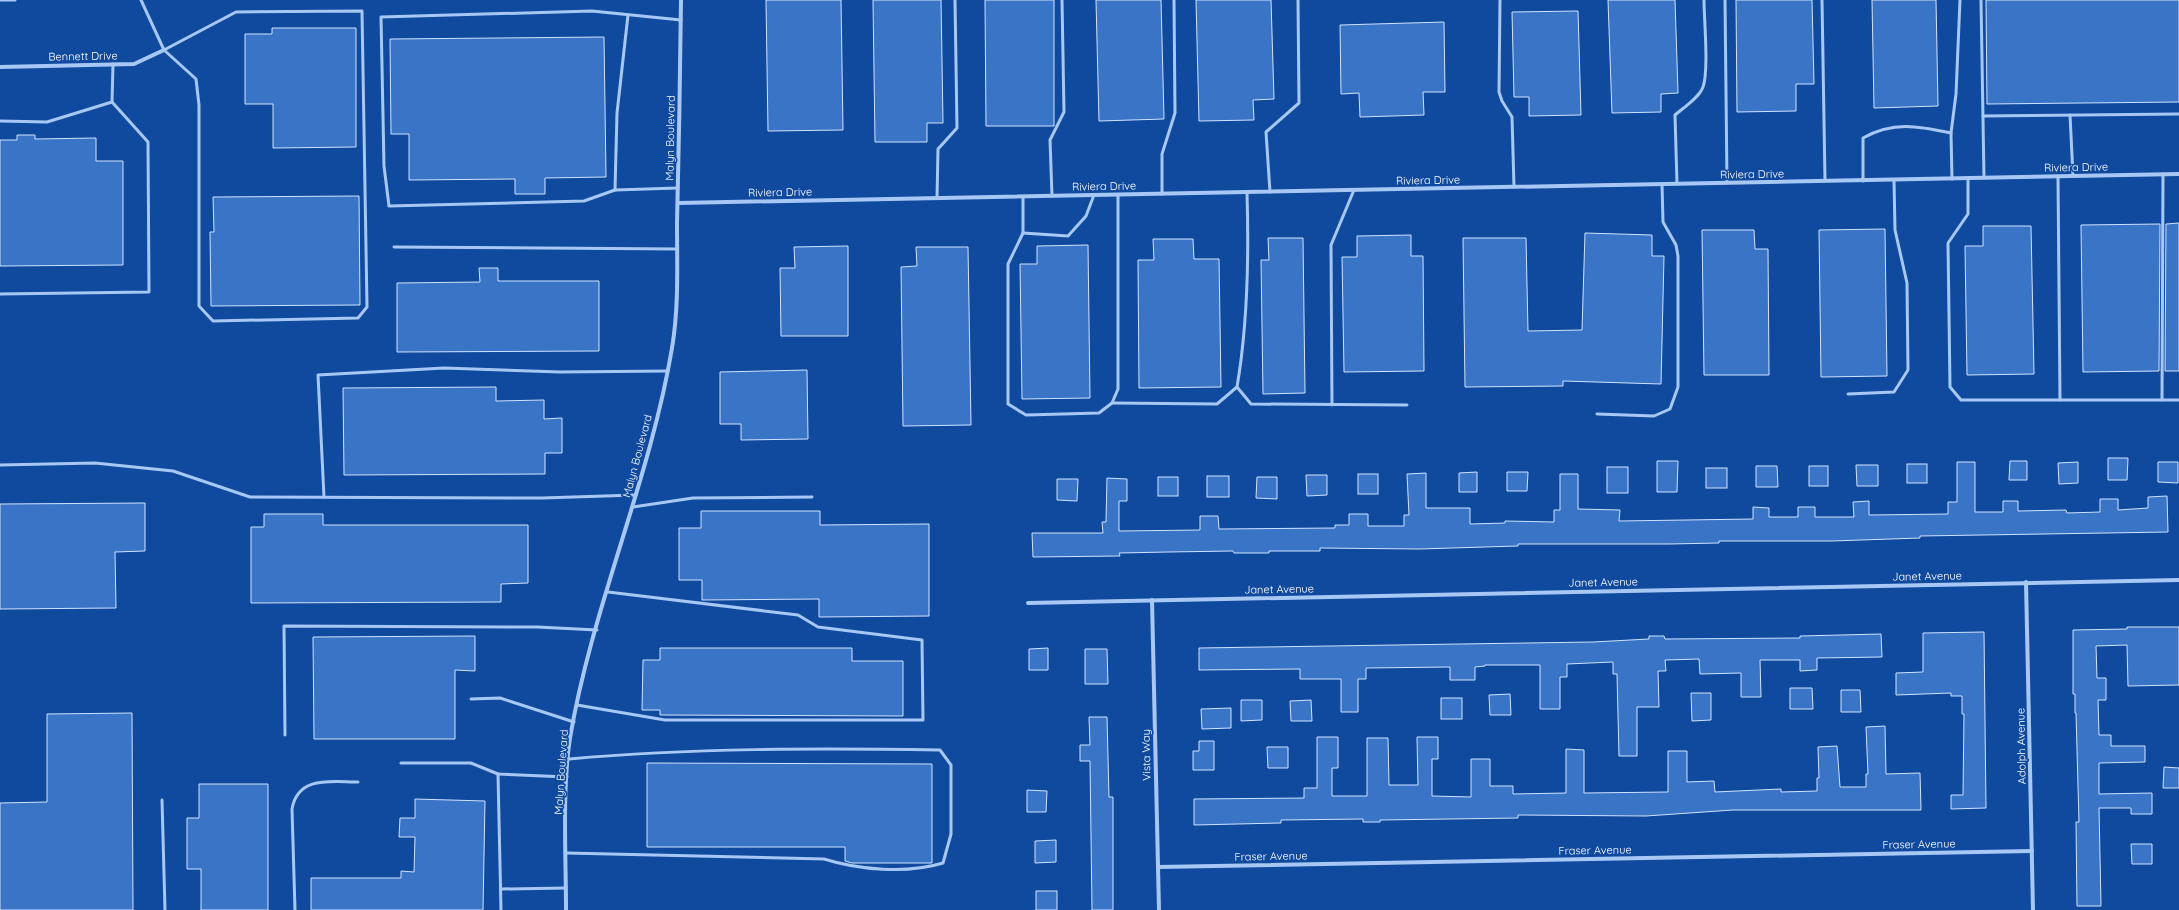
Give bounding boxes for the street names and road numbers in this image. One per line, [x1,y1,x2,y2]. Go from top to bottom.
street label: Bennett Drive [48,48,118,64]
street label: Malyn Boulevard [662,95,678,181]
street label: Riviera Drive [2044,159,2108,175]
street label: Riviera Drive [1720,166,1784,182]
street label: Riviera Drive [1396,172,1460,188]
street label: Riviera Drive [1072,178,1136,194]
street label: Riviera Drive [748,184,812,200]
street label: Malyn Boulevard [619,413,655,499]
street label: Janet Avenue [1892,568,1962,584]
street label: Janet Avenue [1568,574,1638,590]
street label: Janet Avenue [1244,581,1314,597]
street label: Adolph Avenue [2013,708,2029,784]
street label: Malyn Boulevard [551,729,571,815]
street label: Vista Way [1139,729,1153,781]
street label: Fraser Avenue [1882,836,1956,852]
street label: Fraser Avenue [1558,842,1632,858]
street label: Fraser Avenue [1234,848,1308,864]

